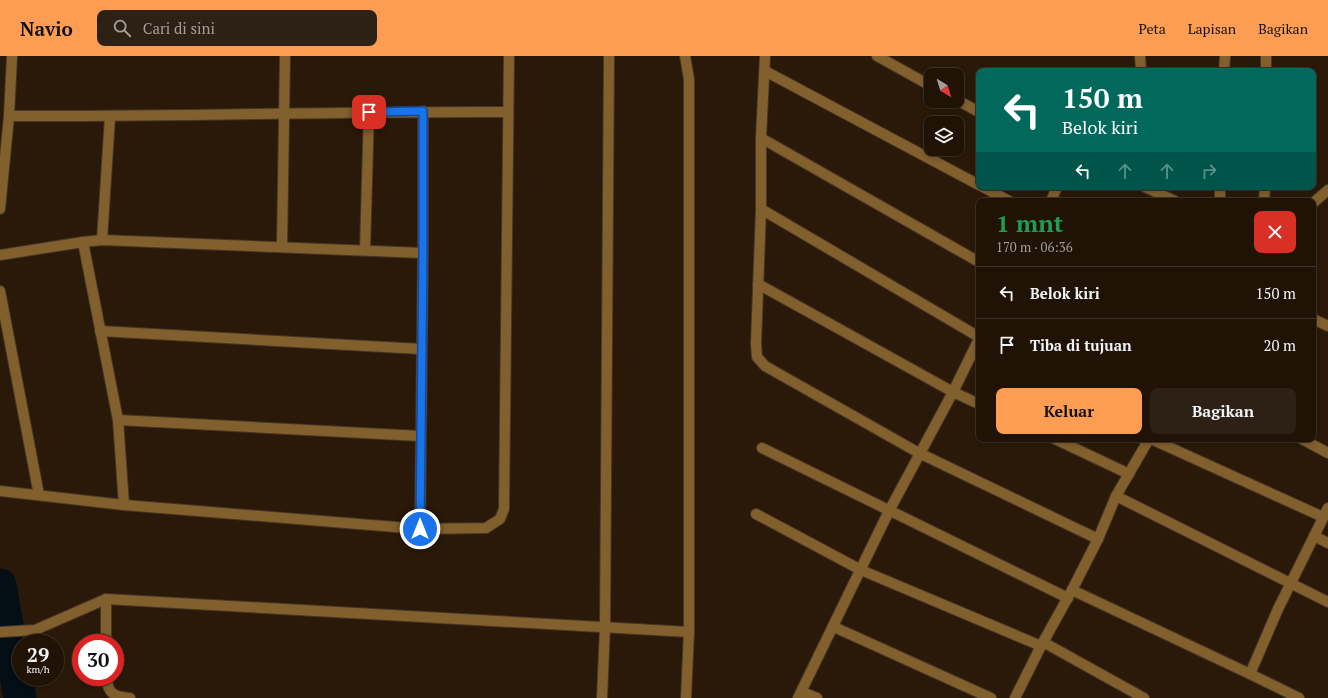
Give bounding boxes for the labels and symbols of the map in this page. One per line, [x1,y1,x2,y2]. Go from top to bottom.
north arrow [924,68,964,108]
pin [352,95,386,129]
position arrow [399,508,441,550]
speed limit sign: 30 [72,634,124,686]

